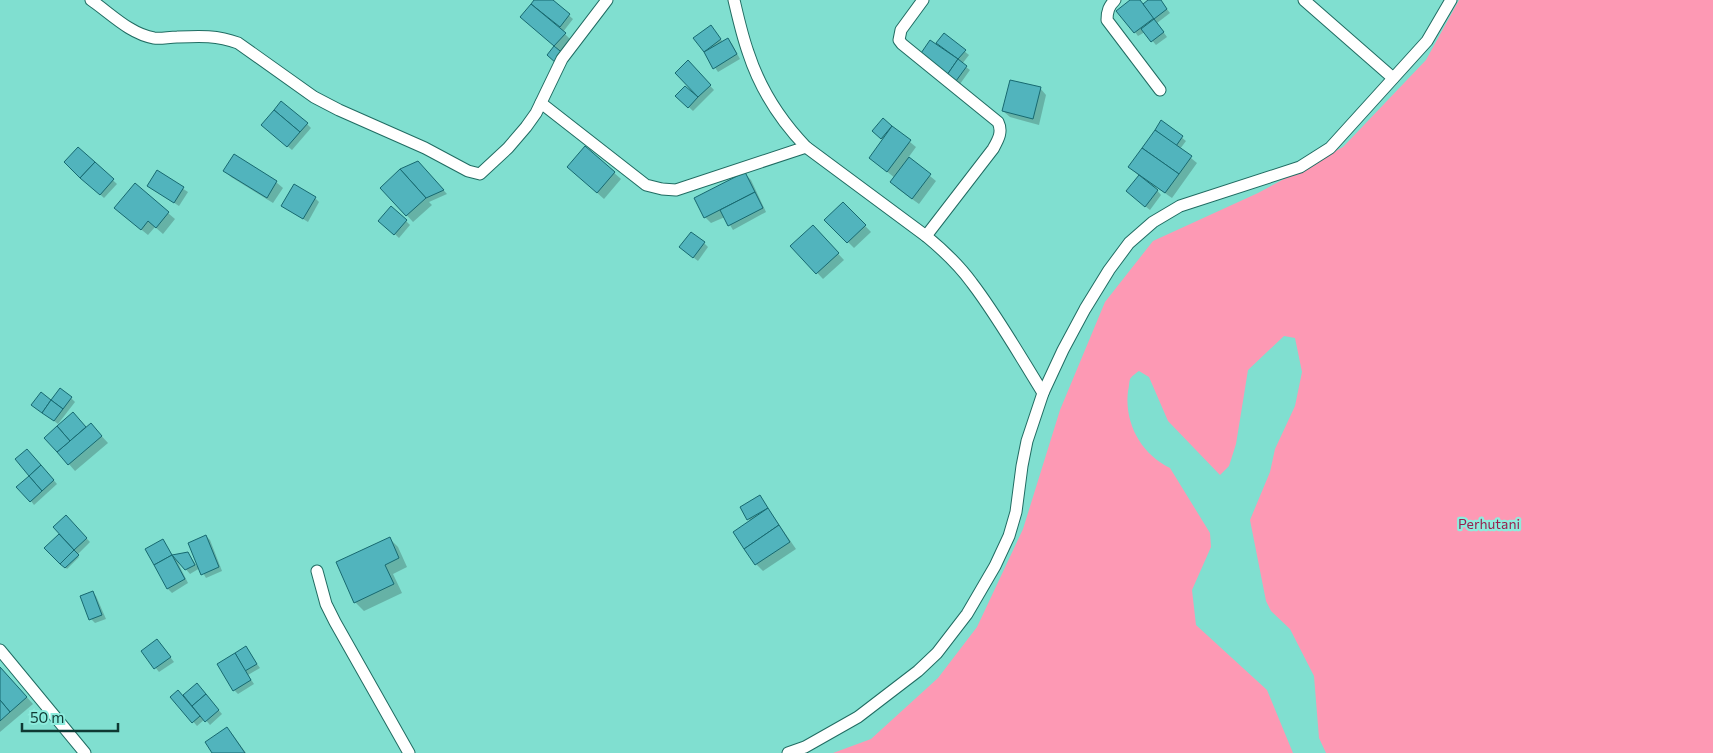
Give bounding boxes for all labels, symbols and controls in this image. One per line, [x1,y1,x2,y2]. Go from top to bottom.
park label: Perhutani [1458,515,1520,532]
scale bar [22,700,119,732]
text: 50 m [30,708,64,726]

